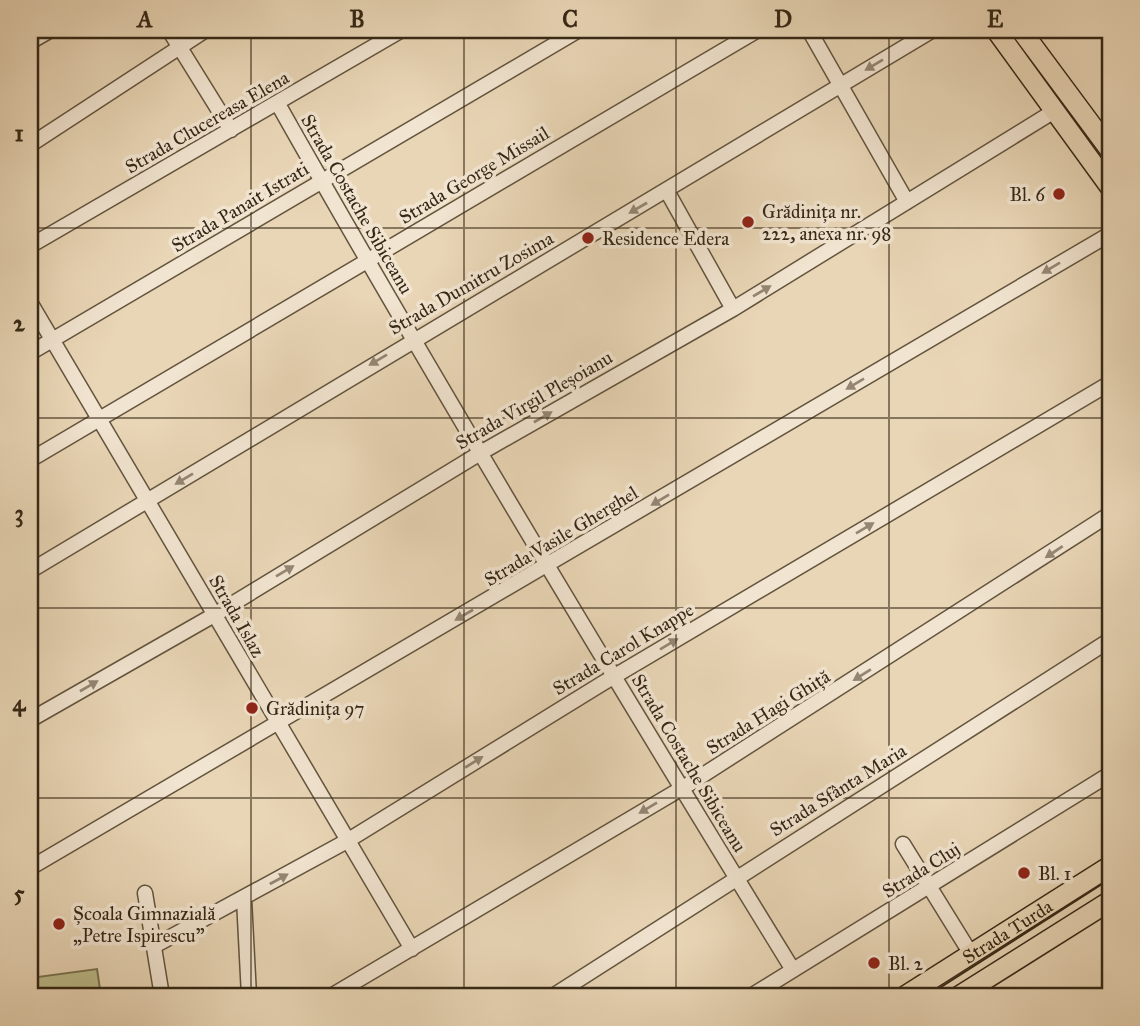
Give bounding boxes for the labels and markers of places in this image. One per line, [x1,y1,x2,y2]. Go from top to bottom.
place label: Bl. 6 [1010,183,1046,206]
marker: Bl. 6 [1051,186,1067,202]
place label: Grădinița nr. 222, anexa nr. 98 [762,200,891,245]
marker: Grădinița nr. 222, anexa nr. 98 [740,214,756,230]
place label: Residence Edera [602,227,730,250]
marker: Residence Edera [580,230,596,246]
place label: Grădinița 97 [266,697,365,720]
marker: Grădinița 97 [244,700,260,716]
place label: Bl. 1 [1038,862,1071,885]
marker: Bl. 1 [1016,865,1032,881]
place label: Școala Gimnazială „Petre Ispirescu” [73,902,217,947]
marker: Școala Gimnazială „Petre Ispirescu” [51,916,67,932]
place label: Bl. 2 [888,952,924,975]
marker: Bl. 2 [866,955,882,971]

